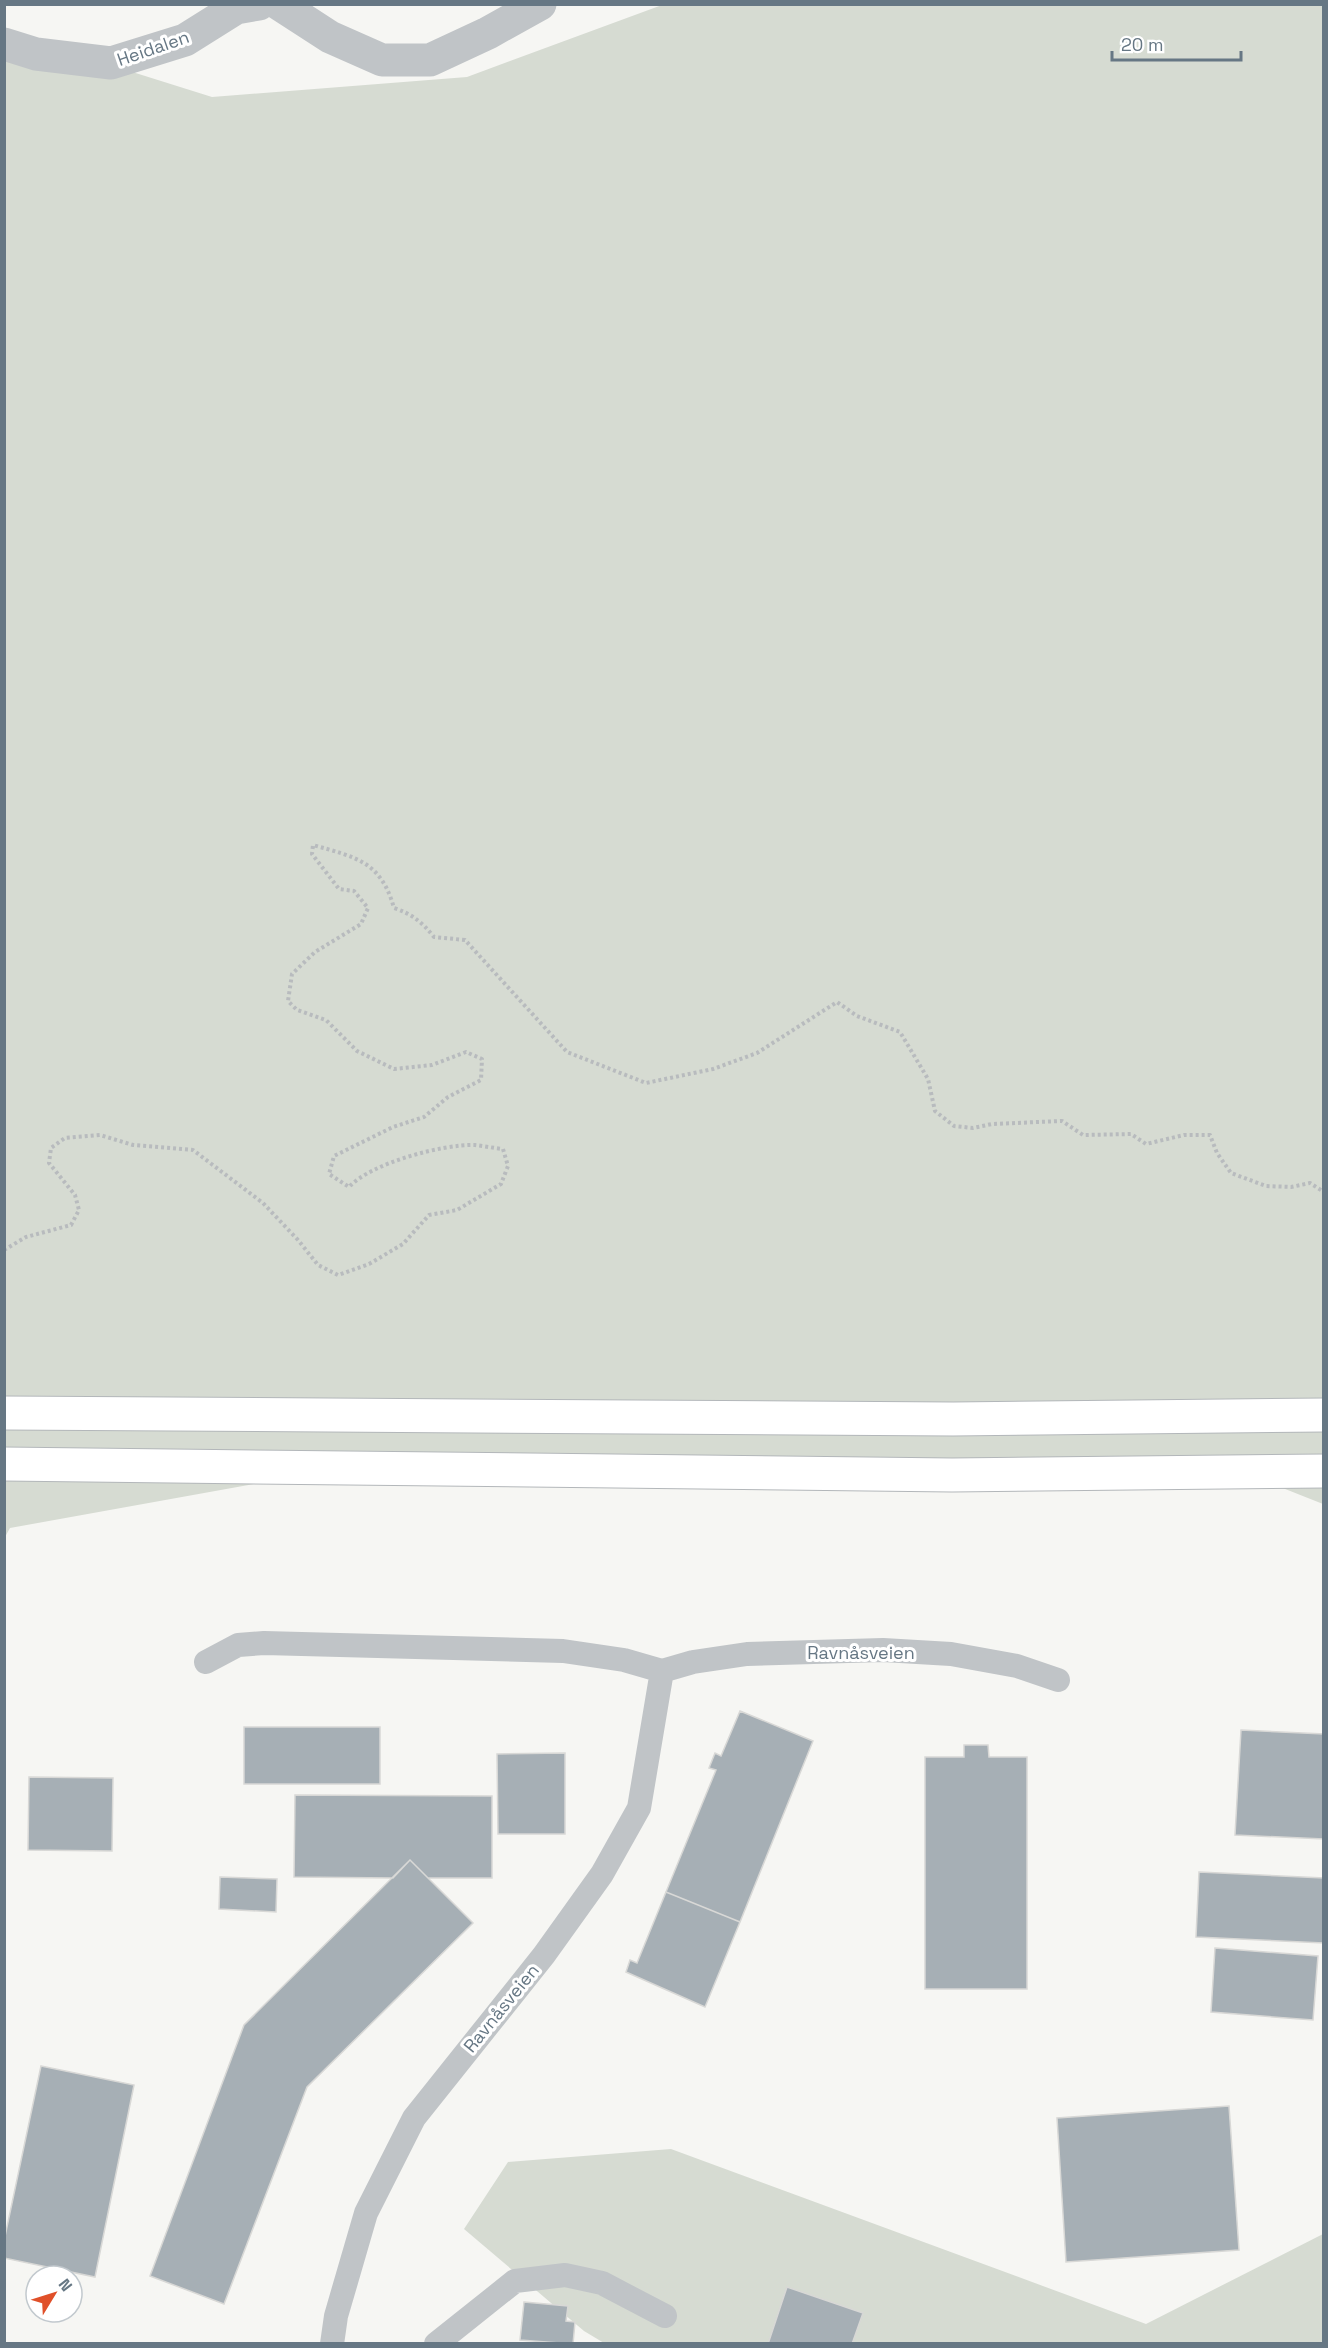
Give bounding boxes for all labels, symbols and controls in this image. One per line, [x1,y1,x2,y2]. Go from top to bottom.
scale bar [1112,24,1241,62]
street label: Heidalen [114,25,192,71]
text: 20 m [1121,33,1164,56]
street label: Ravnåsveien [807,1641,915,1664]
street label: Ravnåsveien [458,1959,544,2057]
north arrow [24,2264,84,2324]
text: N [54,2274,77,2296]

